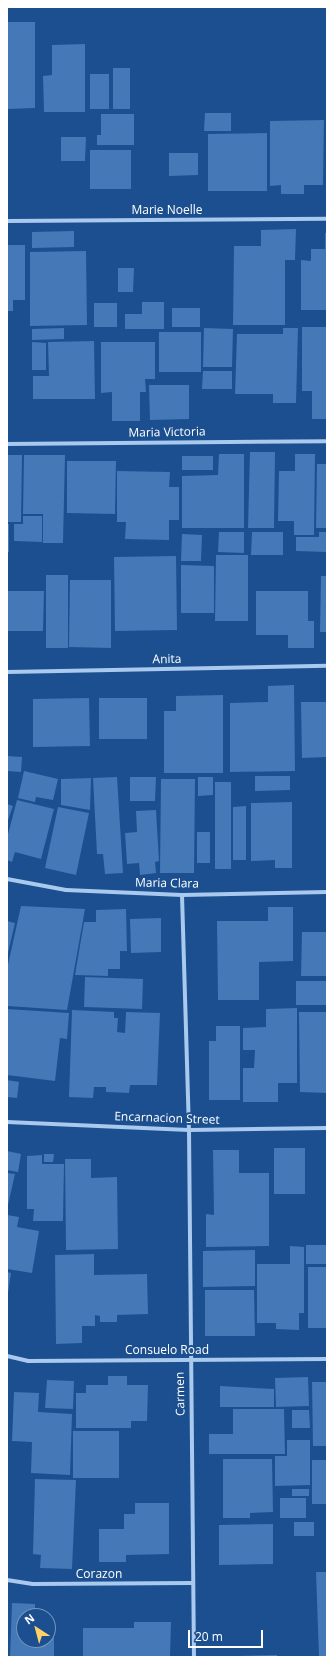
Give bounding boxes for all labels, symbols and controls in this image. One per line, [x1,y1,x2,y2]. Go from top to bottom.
street label: Marie Noelle [131,203,203,217]
street label: Maria Victoria [128,424,206,440]
street label: Anita [152,652,182,666]
street label: Maria Clara [135,875,199,891]
street label: Encarnacion Street [114,1109,220,1127]
street label: Consuelo Road [125,1343,209,1357]
street label: Carmen [172,1372,188,1416]
street label: Corazon [76,1567,122,1581]
north arrow [16,1608,56,1648]
text: N [21,1610,37,1627]
scale bar [190,1622,265,1648]
text: 20 m [195,1628,223,1645]

